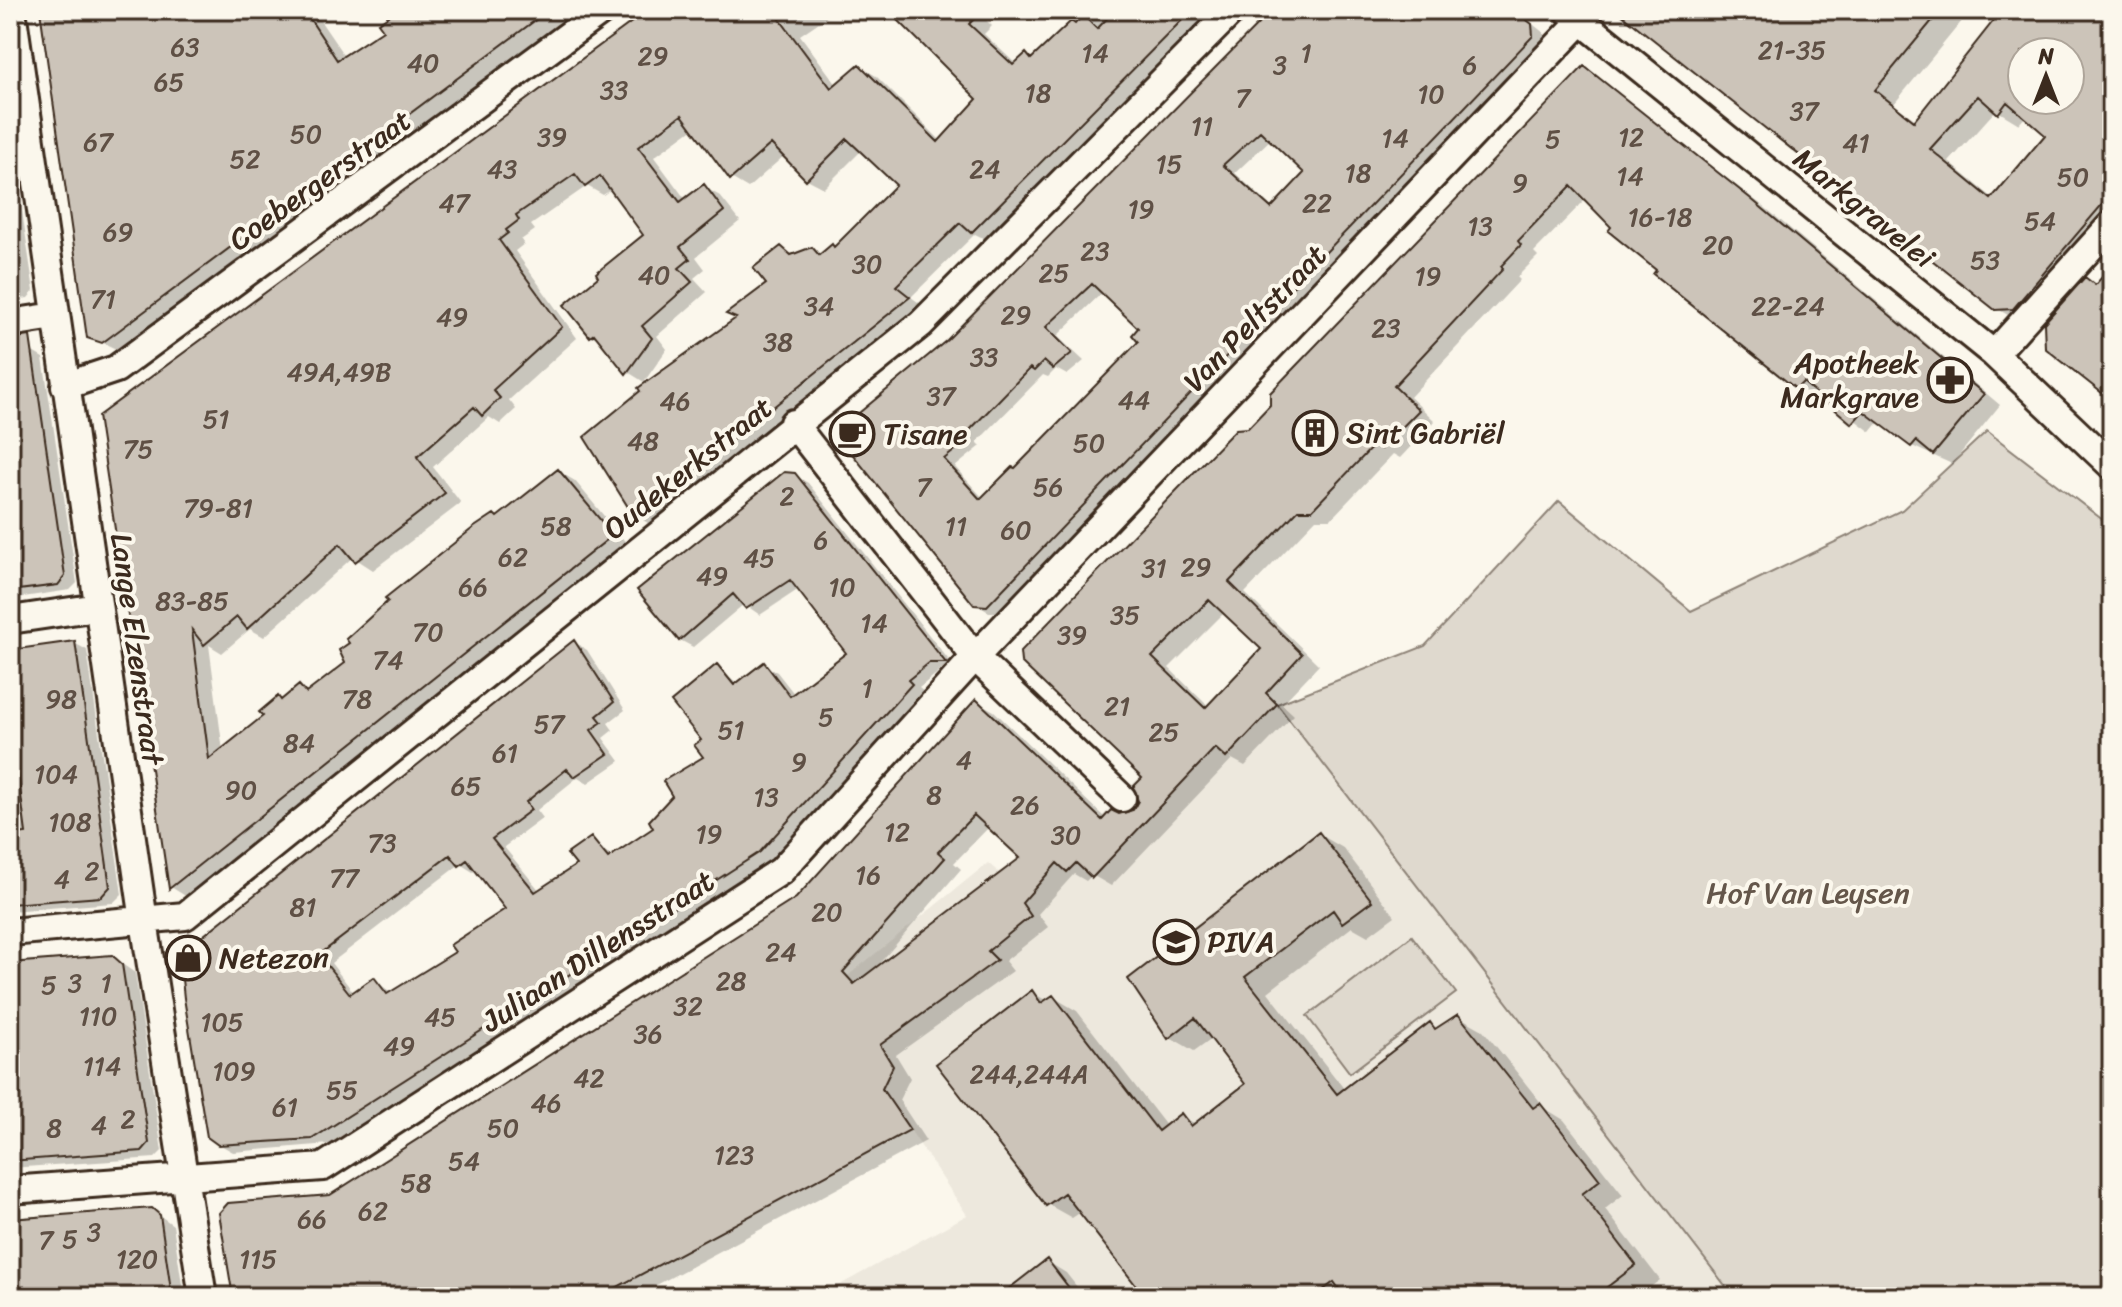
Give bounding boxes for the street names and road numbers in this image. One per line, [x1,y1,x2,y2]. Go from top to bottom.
street label: Coebergerstraat [216,94,424,266]
street label: Markgravelei [1781,133,1949,284]
street label: Van Peltstraat [1169,231,1341,405]
street label: Oudekerkstraat [591,382,785,554]
street label: Lange Elzenstraat [94,530,180,770]
street label: Juliaan Dillensstraat [469,855,726,1048]

